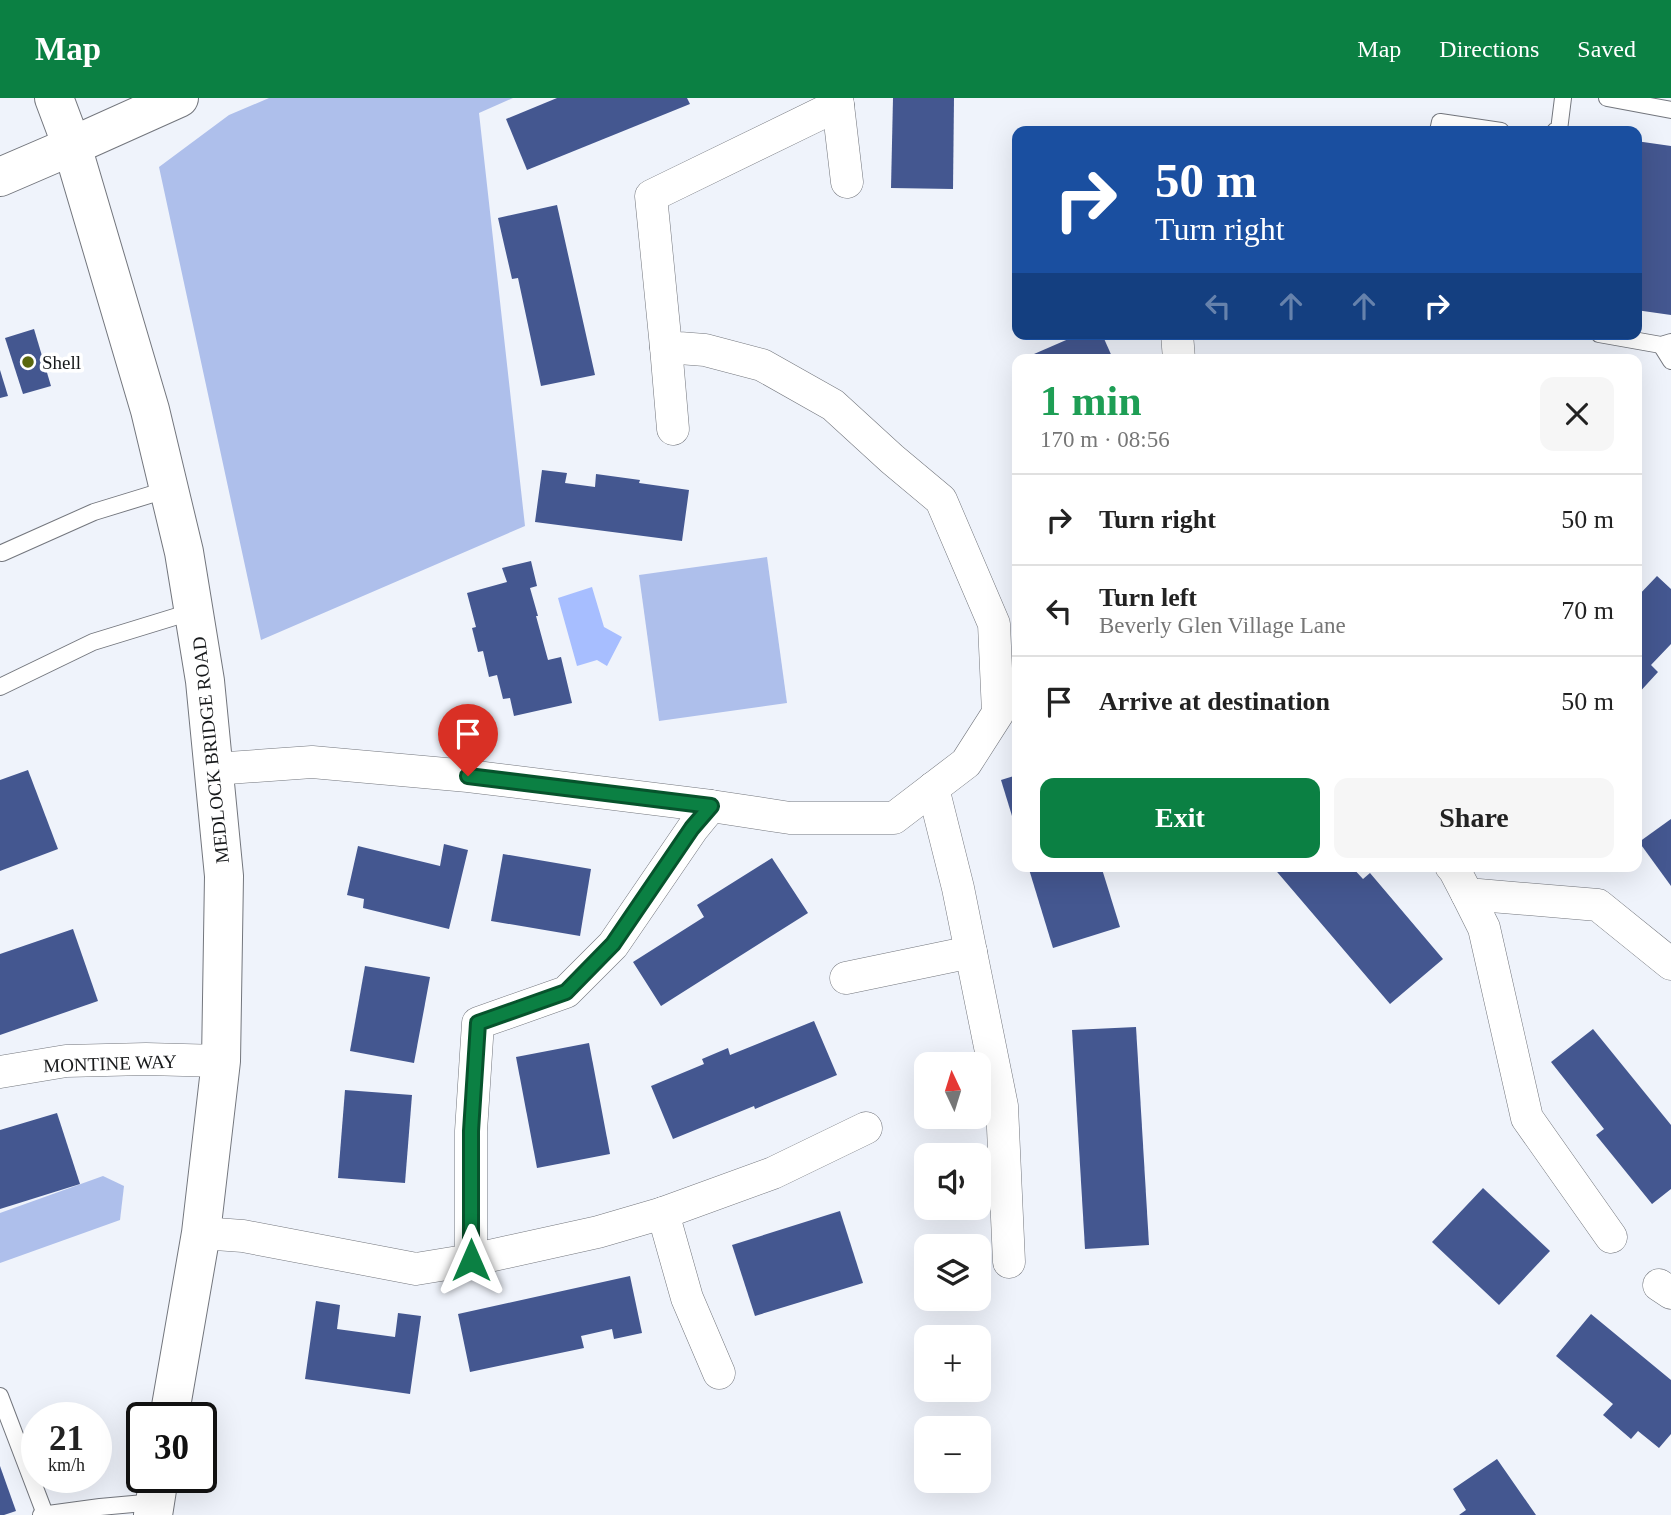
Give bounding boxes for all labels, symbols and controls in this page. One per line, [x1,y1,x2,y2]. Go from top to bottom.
text: Map [35,31,101,67]
text: Map [1357,36,1401,62]
text: Directions [1439,36,1539,62]
text: Saved [1577,36,1636,62]
text: 50 m [1155,153,1257,208]
icon: right [1040,154,1131,245]
text: Turn right [1155,211,1285,247]
icon: left [1199,287,1237,325]
icon: ahead [1272,287,1310,325]
icon: ahead [1345,287,1383,325]
icon: right [1418,287,1456,325]
place label: Shell [42,352,81,373]
marker: Shell [20,354,36,370]
button: close [1540,377,1614,451]
text: 1 min [1040,378,1142,424]
text: 170 m · 08:56 [1040,427,1170,452]
icon: right [1040,501,1078,539]
text: Turn right [1099,505,1216,534]
text: 50 m [1561,505,1614,534]
text: Turn left [1099,583,1197,612]
icon: left [1040,592,1078,630]
text: 70 m [1561,596,1614,625]
text: Beverly Glen Village Lane [1099,613,1346,638]
street label: MEDLOCK BRIDGE ROAD [188,635,233,864]
icon: arrive [1040,683,1078,721]
text: Arrive at destination [1099,687,1330,716]
text: 50 m [1561,687,1614,716]
pin [438,704,498,776]
icon: arrive [449,715,487,753]
button: Exit [1040,778,1320,858]
button: Share [1334,778,1614,858]
street label: MONTINE WAY [43,1051,177,1076]
north arrow [914,1052,990,1129]
map controls [914,1052,991,1493]
button: sound [914,1143,991,1220]
position arrow [434,1223,508,1297]
button: layers [914,1234,991,1311]
button: + [914,1325,991,1402]
speed limit sign: 30 [126,1402,217,1493]
button: − [914,1416,991,1493]
text: 21 [49,1419,84,1458]
text: km/h [48,1455,85,1475]

